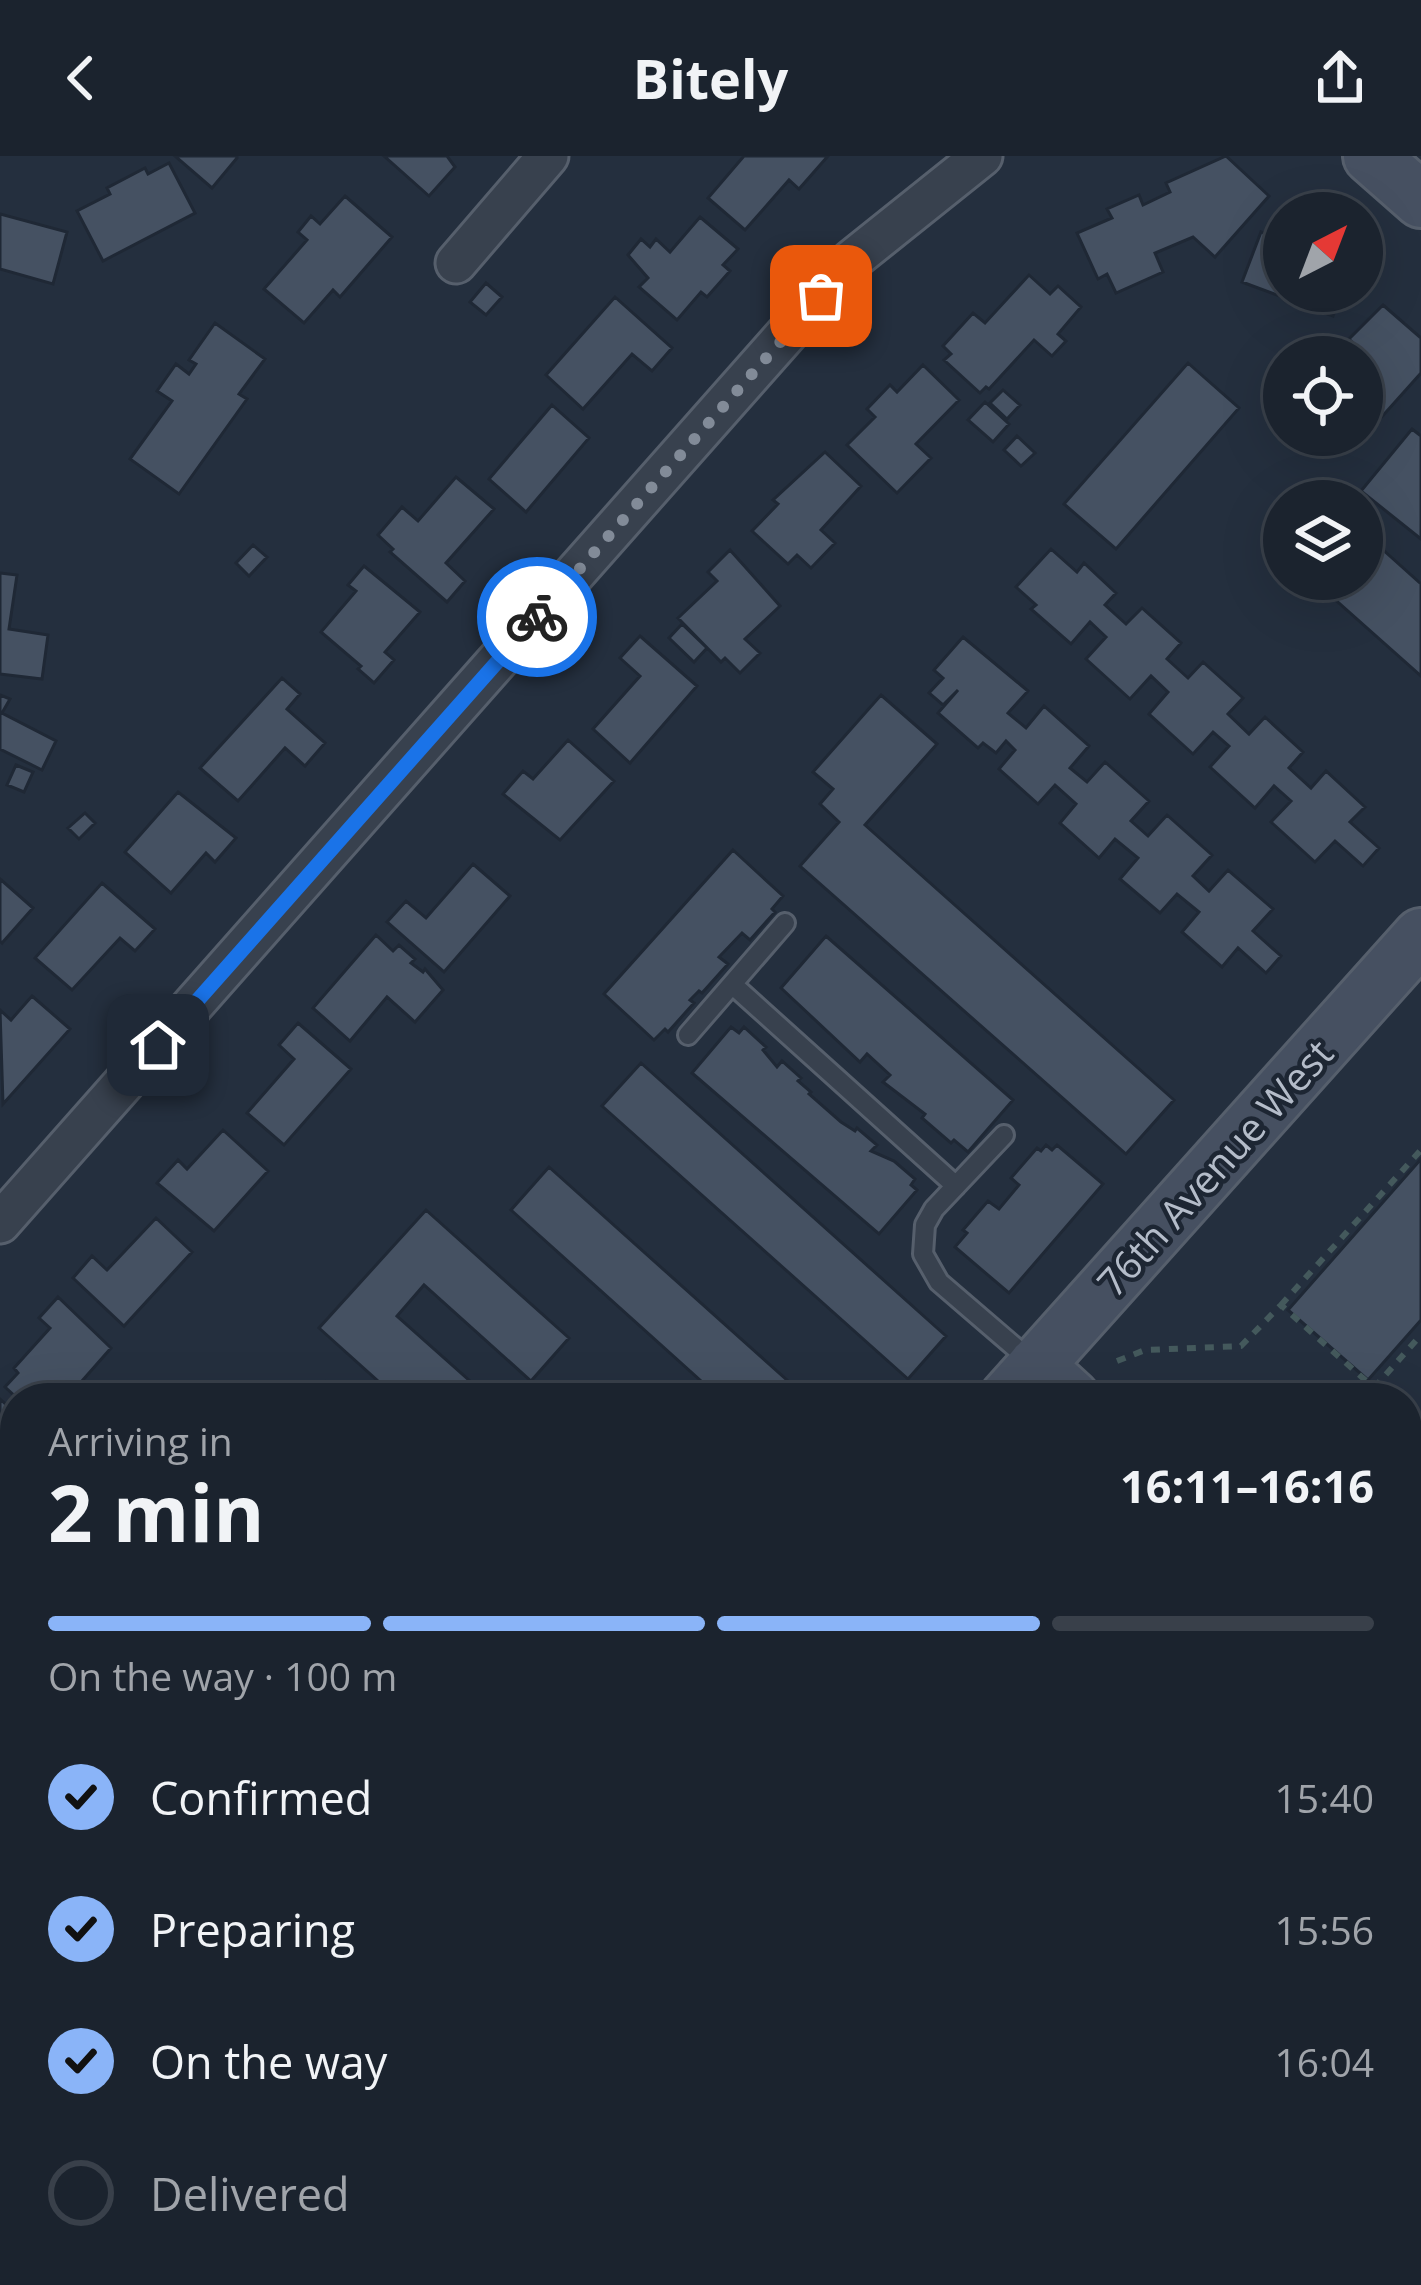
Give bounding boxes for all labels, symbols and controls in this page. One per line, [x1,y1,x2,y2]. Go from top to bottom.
text: Bitely [633,41,788,115]
icon: back [48,45,114,111]
icon: share [1307,45,1373,111]
north arrow [1263,192,1383,312]
map controls [1263,192,1383,600]
pin [770,245,872,347]
icon: bag [788,263,854,329]
button: locate [1263,336,1383,456]
button: layers [1263,480,1383,600]
courier [477,557,597,677]
icon: bike [504,584,570,650]
pin [107,994,209,1096]
icon: home [125,1012,191,1078]
street label: 76th Avenue West [1084,1027,1344,1307]
text: Arriving in [48,1414,233,1467]
text: 16:11–16:16 [1120,1455,1374,1516]
text: 2 min [48,1459,265,1565]
text: On the way · 100 m [48,1649,397,1702]
icon: check [48,1764,114,1830]
text: Confirmed [150,1767,372,1828]
text: 15:40 [1275,1771,1374,1824]
icon: check [48,1896,114,1962]
text: Preparing [150,1899,355,1960]
text: 15:56 [1275,1903,1374,1956]
icon: check [48,2028,114,2094]
text: On the way [150,2031,387,2092]
text: 16:04 [1275,2035,1374,2088]
text: Delivered [150,2163,350,2224]

